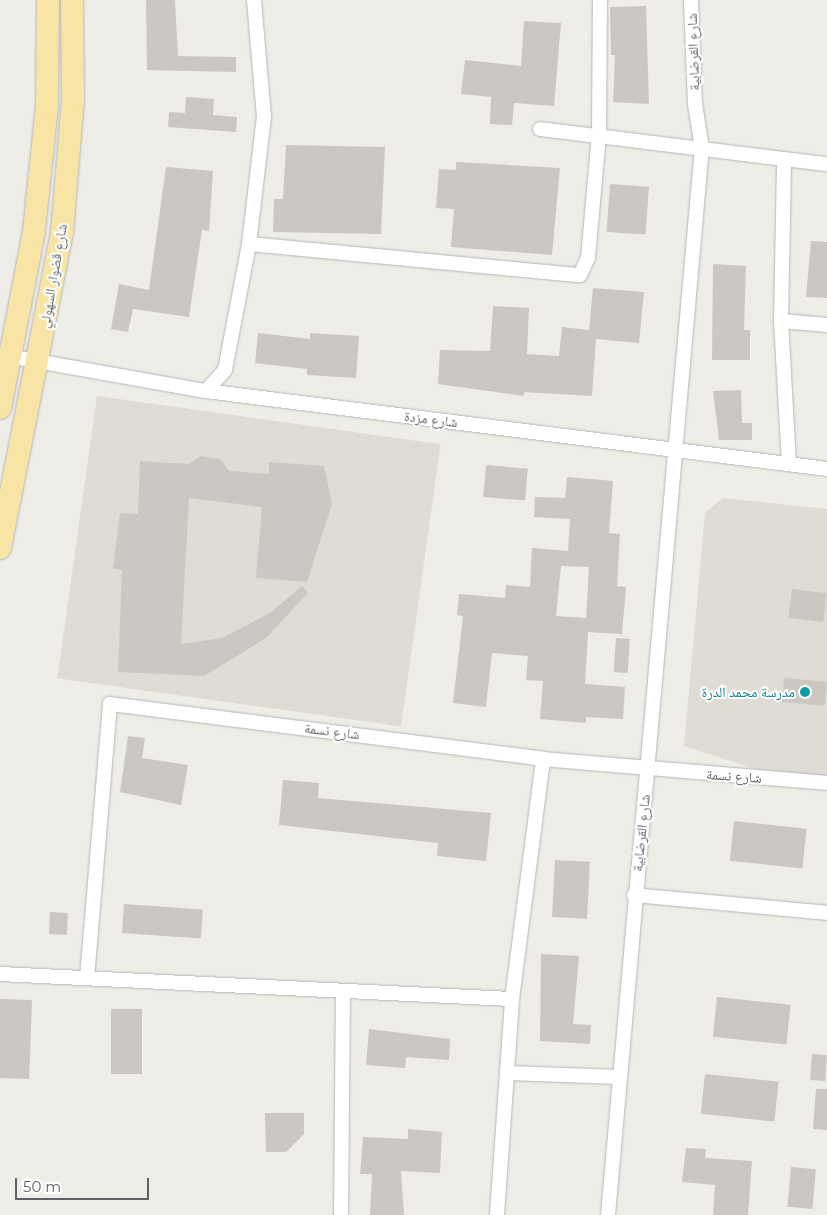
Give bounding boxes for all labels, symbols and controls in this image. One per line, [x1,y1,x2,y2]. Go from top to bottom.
street label: شارع القرضابية [683,13,703,91]
street label: شارع قضوار السهولي [36,222,70,330]
street label: شارع مزدة [403,407,459,431]
place label: مدرسة محمد الدرة [702,684,795,700]
marker: مدرسة محمد الدرة [799,686,811,698]
street label: شارع نسمة [303,719,361,743]
street label: شارع نسمة [706,766,762,786]
street label: شارع القرضابية [629,794,653,872]
scale bar [18,1168,151,1200]
text: 50 m [23,1177,61,1196]

